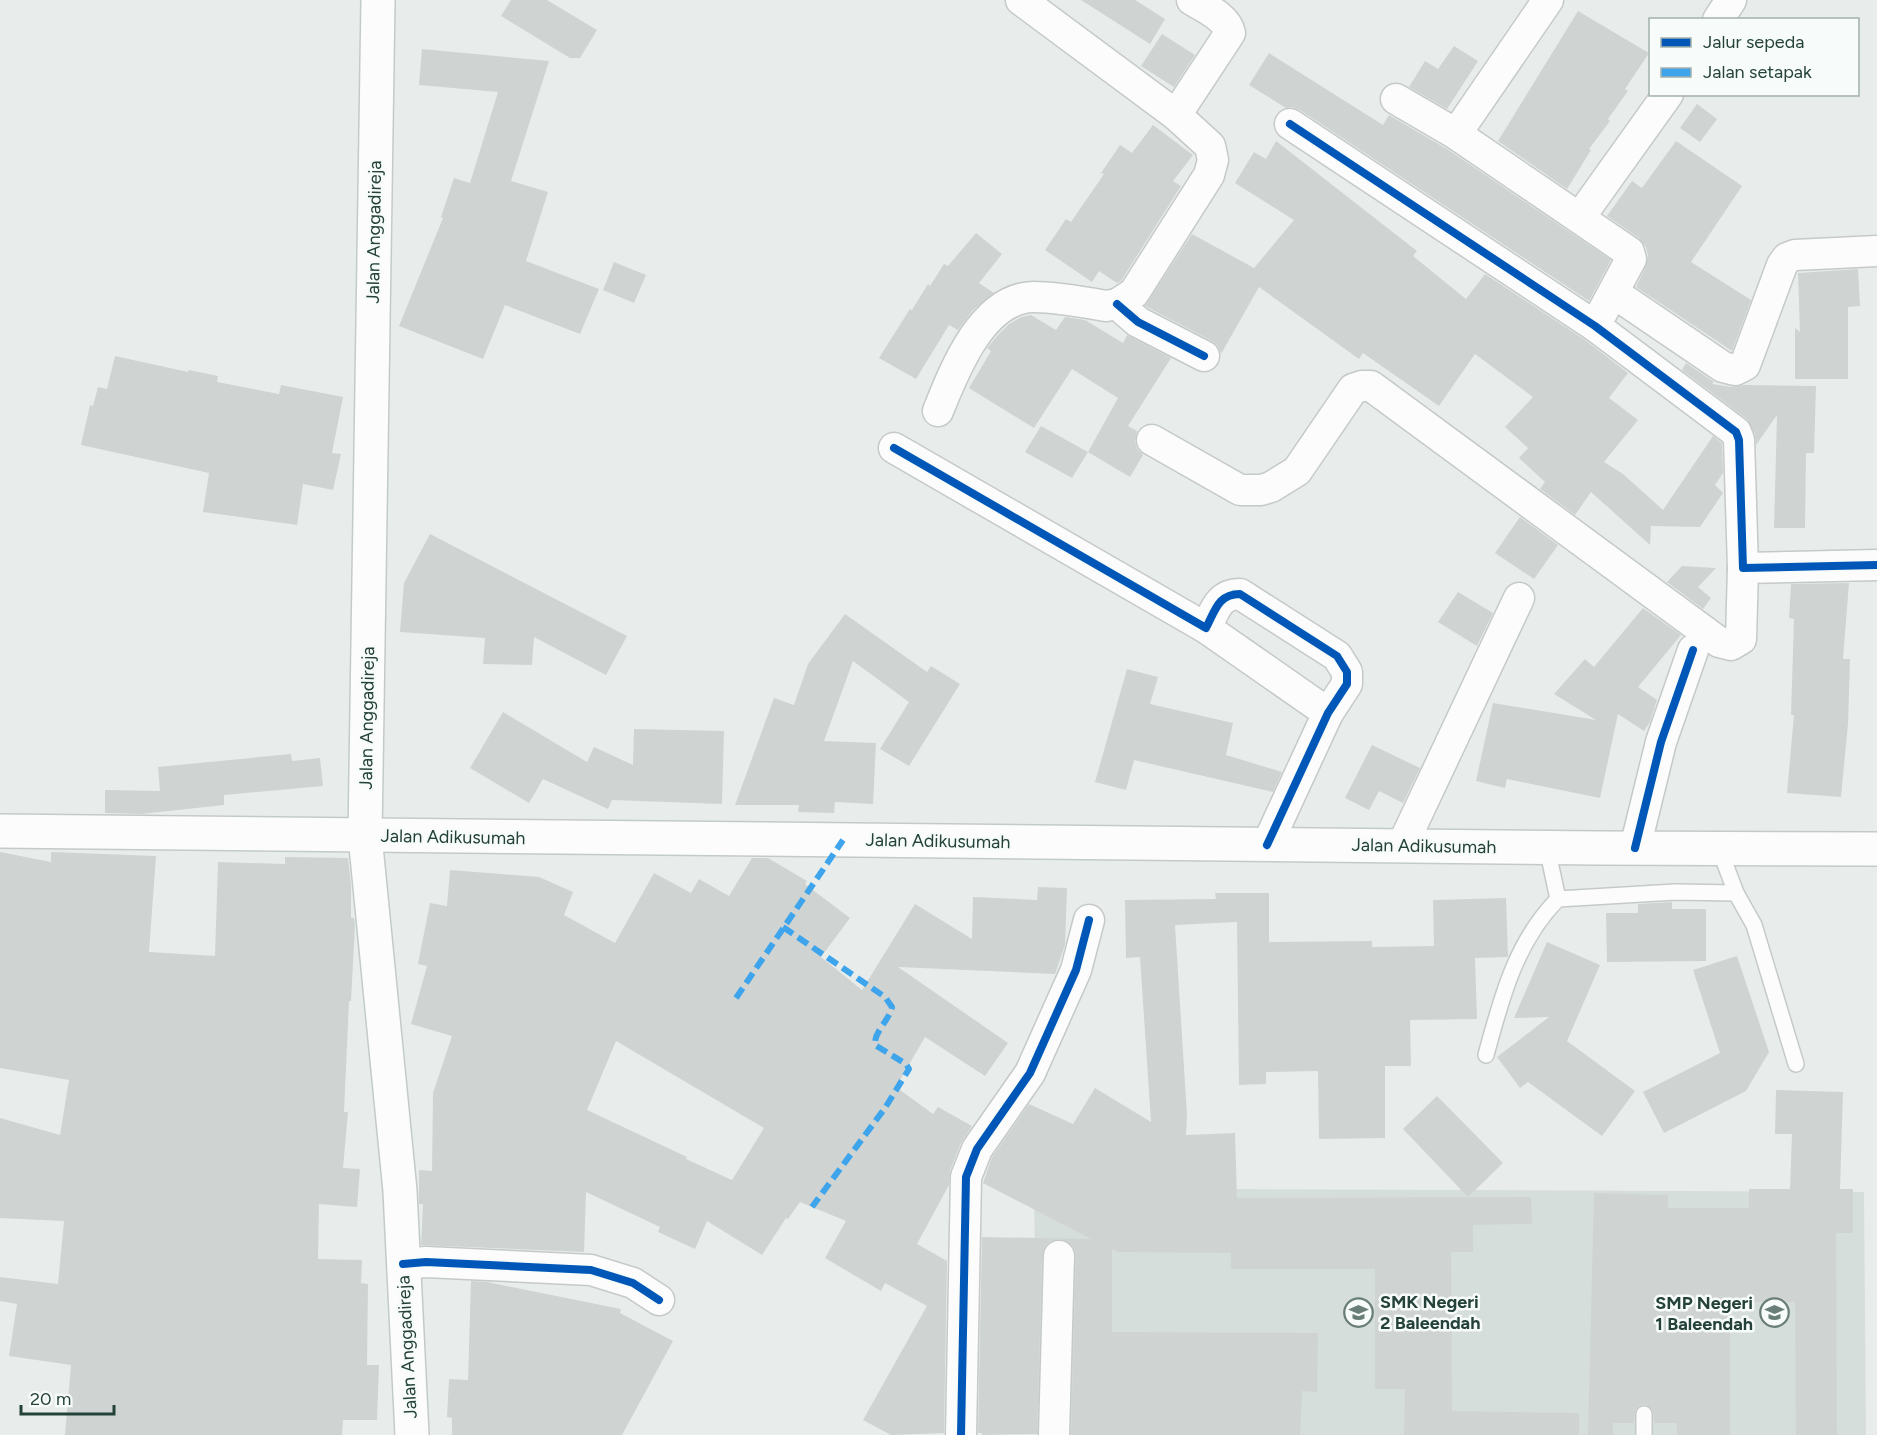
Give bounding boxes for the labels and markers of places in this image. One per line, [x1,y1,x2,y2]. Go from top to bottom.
place label: SMK Negeri 2 Baleendah [1380,1291,1480,1334]
place label: SMP Negeri 1 Baleendah [1655,1292,1753,1335]
school or university icon: SMK Negeri 2 Baleendah [1343,1296,1375,1328]
school or university icon: SMP Negeri 1 Baleendah [1758,1297,1790,1329]

